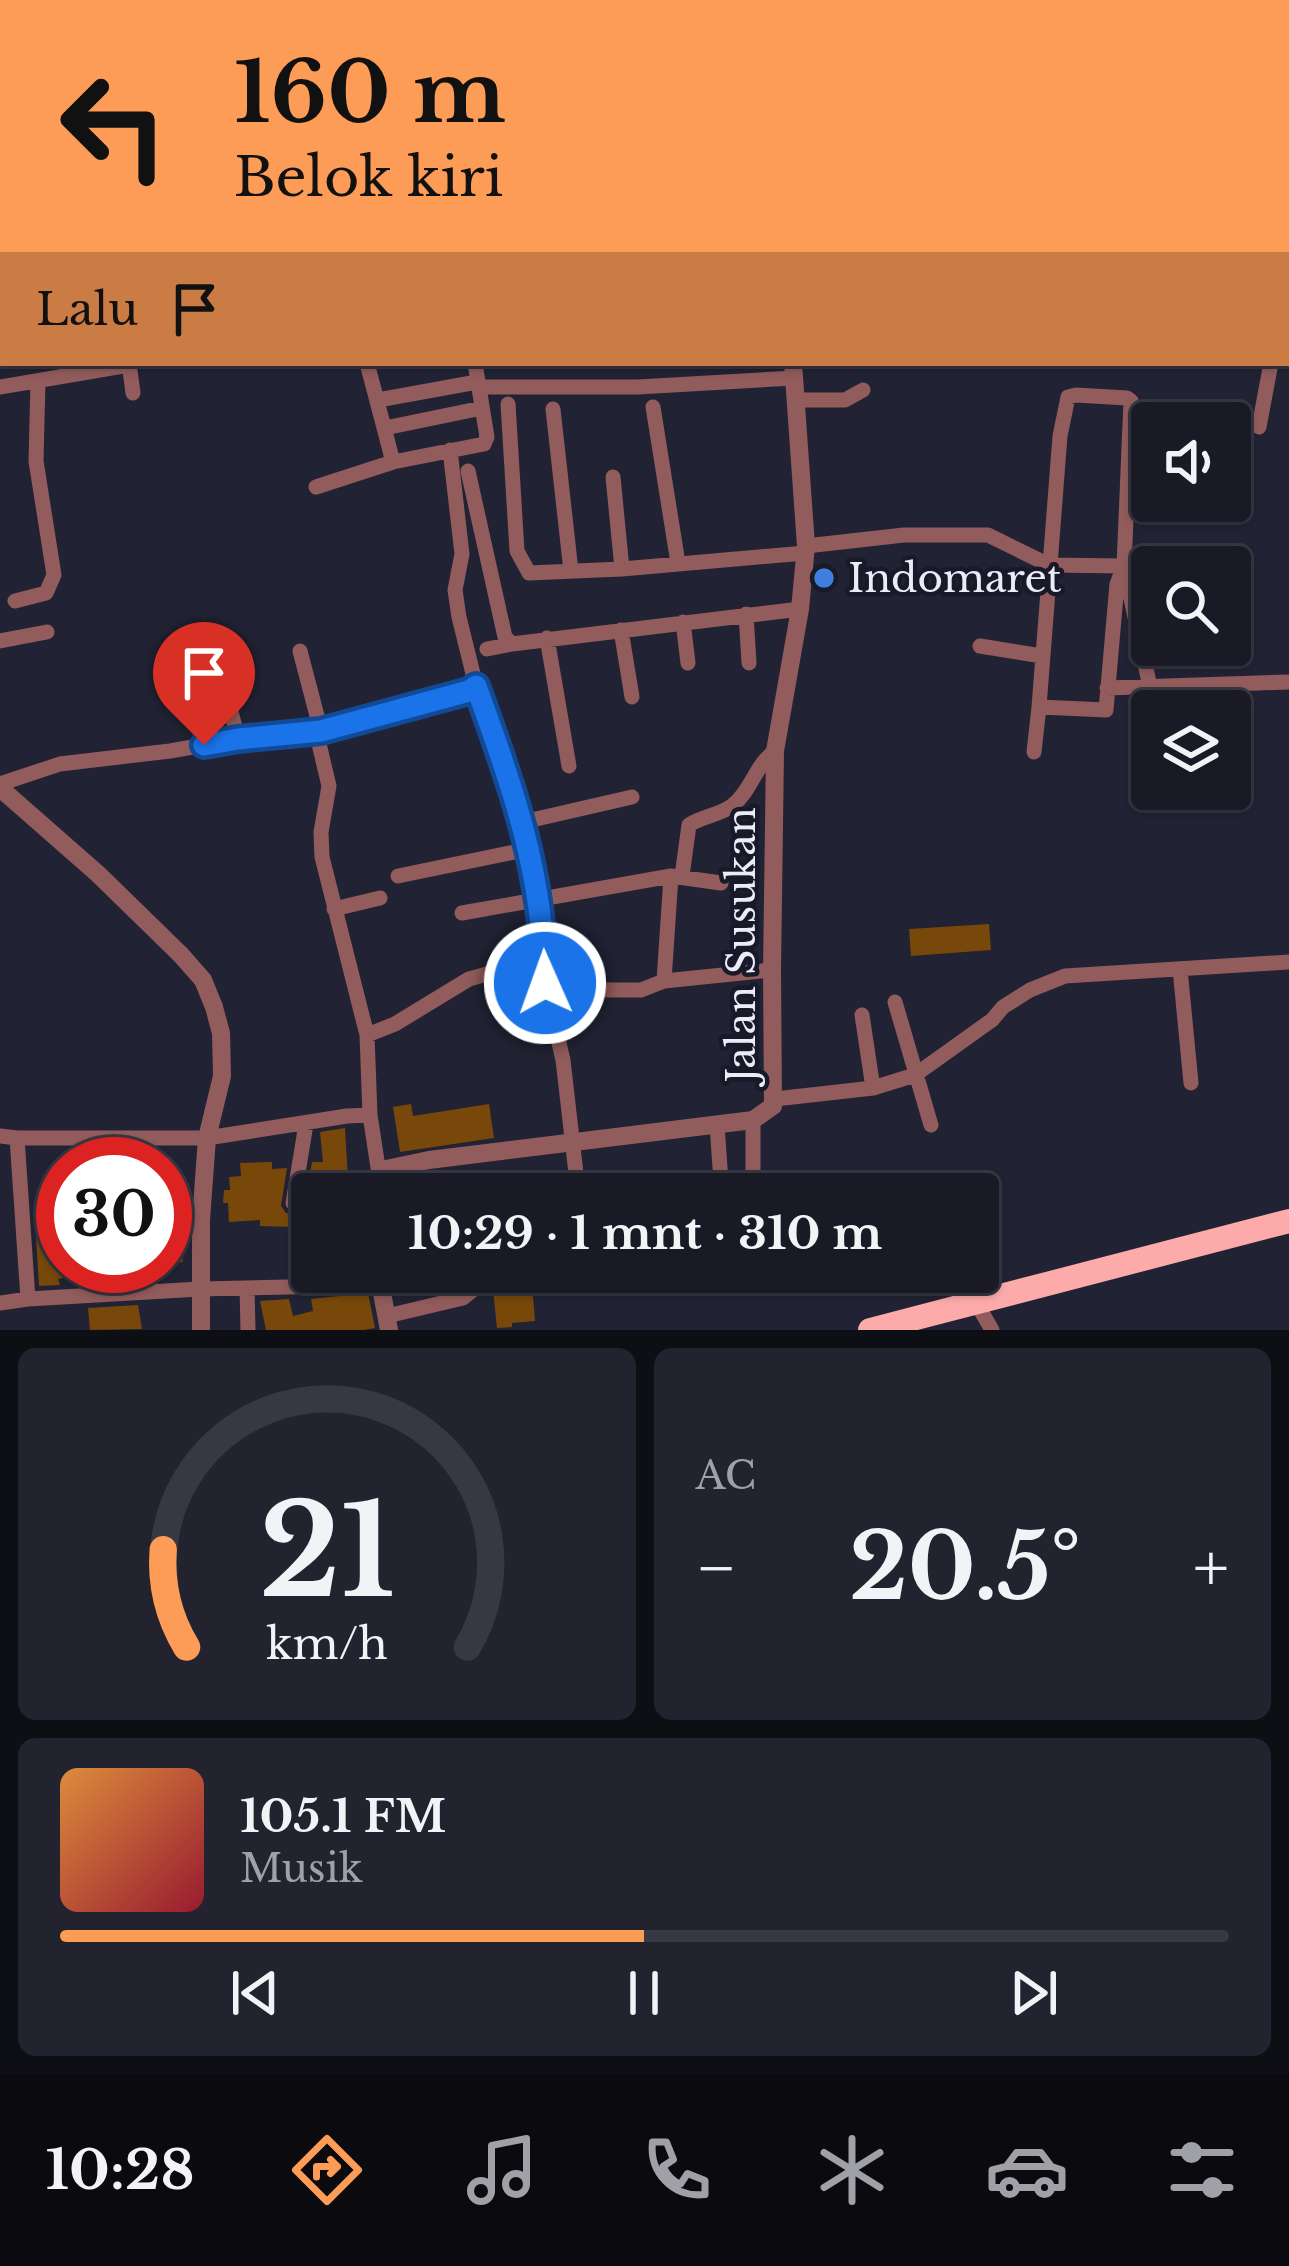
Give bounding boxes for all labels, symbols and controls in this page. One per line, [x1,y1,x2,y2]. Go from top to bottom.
text: 160 m [234,41,506,145]
icon: left [36,48,192,204]
text: Belok kiri [234,144,503,211]
icon: arrive [162,276,228,342]
text: Lalu [36,281,138,337]
map controls [1131,402,1251,810]
button: sound [1131,402,1251,522]
button: search [1131,546,1251,666]
place label: Indomaret [848,554,1062,603]
marker: Indomaret [811,565,837,591]
pin [153,622,255,745]
icon: arrive [171,640,237,706]
button: layers [1131,690,1251,810]
street label: Jalan Susukan [717,807,766,1088]
position arrow [482,920,608,1046]
speed limit sign: 30 [36,1137,192,1293]
text: 10:29 · 1 mnt · 310 m [408,1205,882,1261]
text: AC [696,1451,756,1500]
text: 21 [259,1475,395,1630]
text: 20.5° [849,1512,1081,1623]
text: − [696,1527,737,1609]
text: + [1193,1527,1229,1609]
text: km/h [266,1617,388,1671]
text: 105.1 FM [240,1788,446,1844]
text: Musik [240,1844,363,1893]
icon: previous [222,1960,288,2026]
icon: pause [611,1960,677,2026]
icon: next [1001,1960,1067,2026]
icon: directions [285,2128,369,2212]
icon: music [460,2128,544,2212]
icon: phone [635,2128,719,2212]
icon: climate [810,2128,894,2212]
icon: car [985,2128,1069,2212]
icon: filters [1160,2128,1244,2212]
text: 10:28 [45,2137,195,2204]

